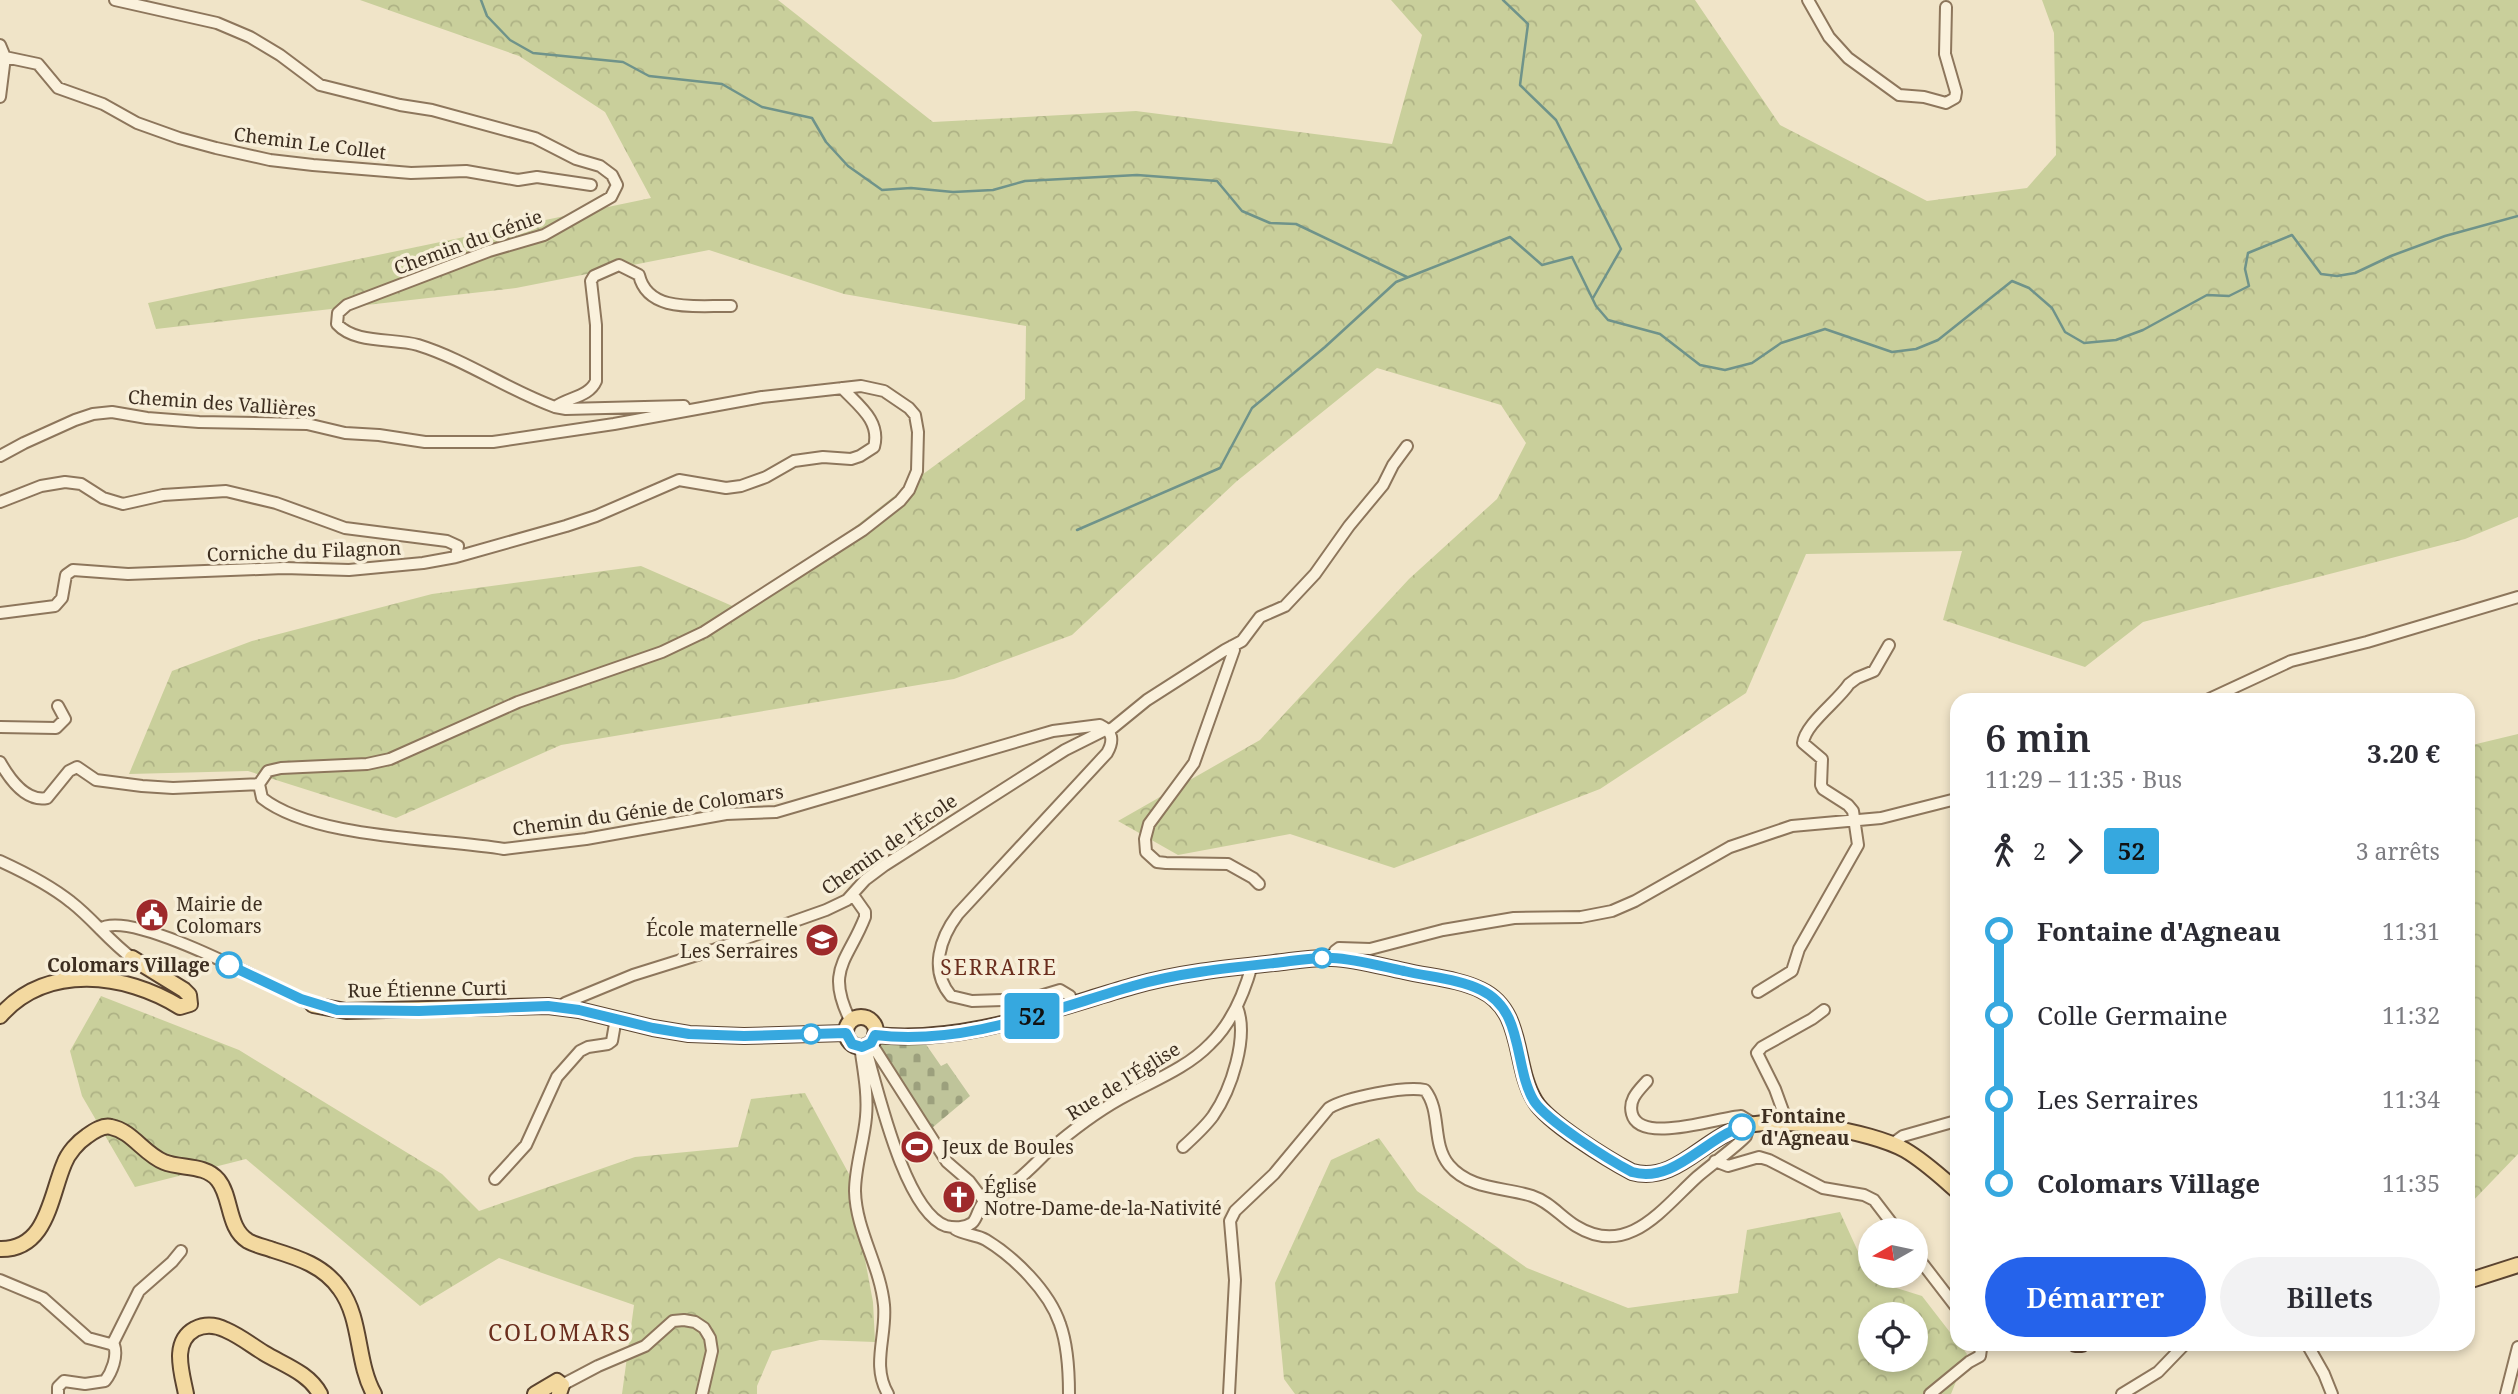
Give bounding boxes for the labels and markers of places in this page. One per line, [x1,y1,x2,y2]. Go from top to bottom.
place label: Mairie de Colomars [176,891,263,939]
public building icon: Mairie de Colomars [133,896,171,934]
place label: École maternelle Les Serraires [646,916,798,964]
school or university icon: École maternelle Les Serraires [803,921,841,959]
unlabelled marker [1312,948,1332,968]
place label: Colomars Village [47,952,210,978]
marker: Colomars Village [216,952,242,978]
unlabelled marker [801,1024,821,1044]
place label: Fontaine d'Agneau [1761,1103,1850,1151]
marker: Fontaine d'Agneau [1729,1114,1755,1140]
sports icon: Jeux de Boules [898,1128,936,1166]
place label: Jeux de Boules [941,1134,1074,1160]
place label: Église Notre-Dame-de-la-Nativité [984,1173,1222,1221]
church icon: Église Notre-Dame-de-la-Nativité [940,1178,978,1216]

